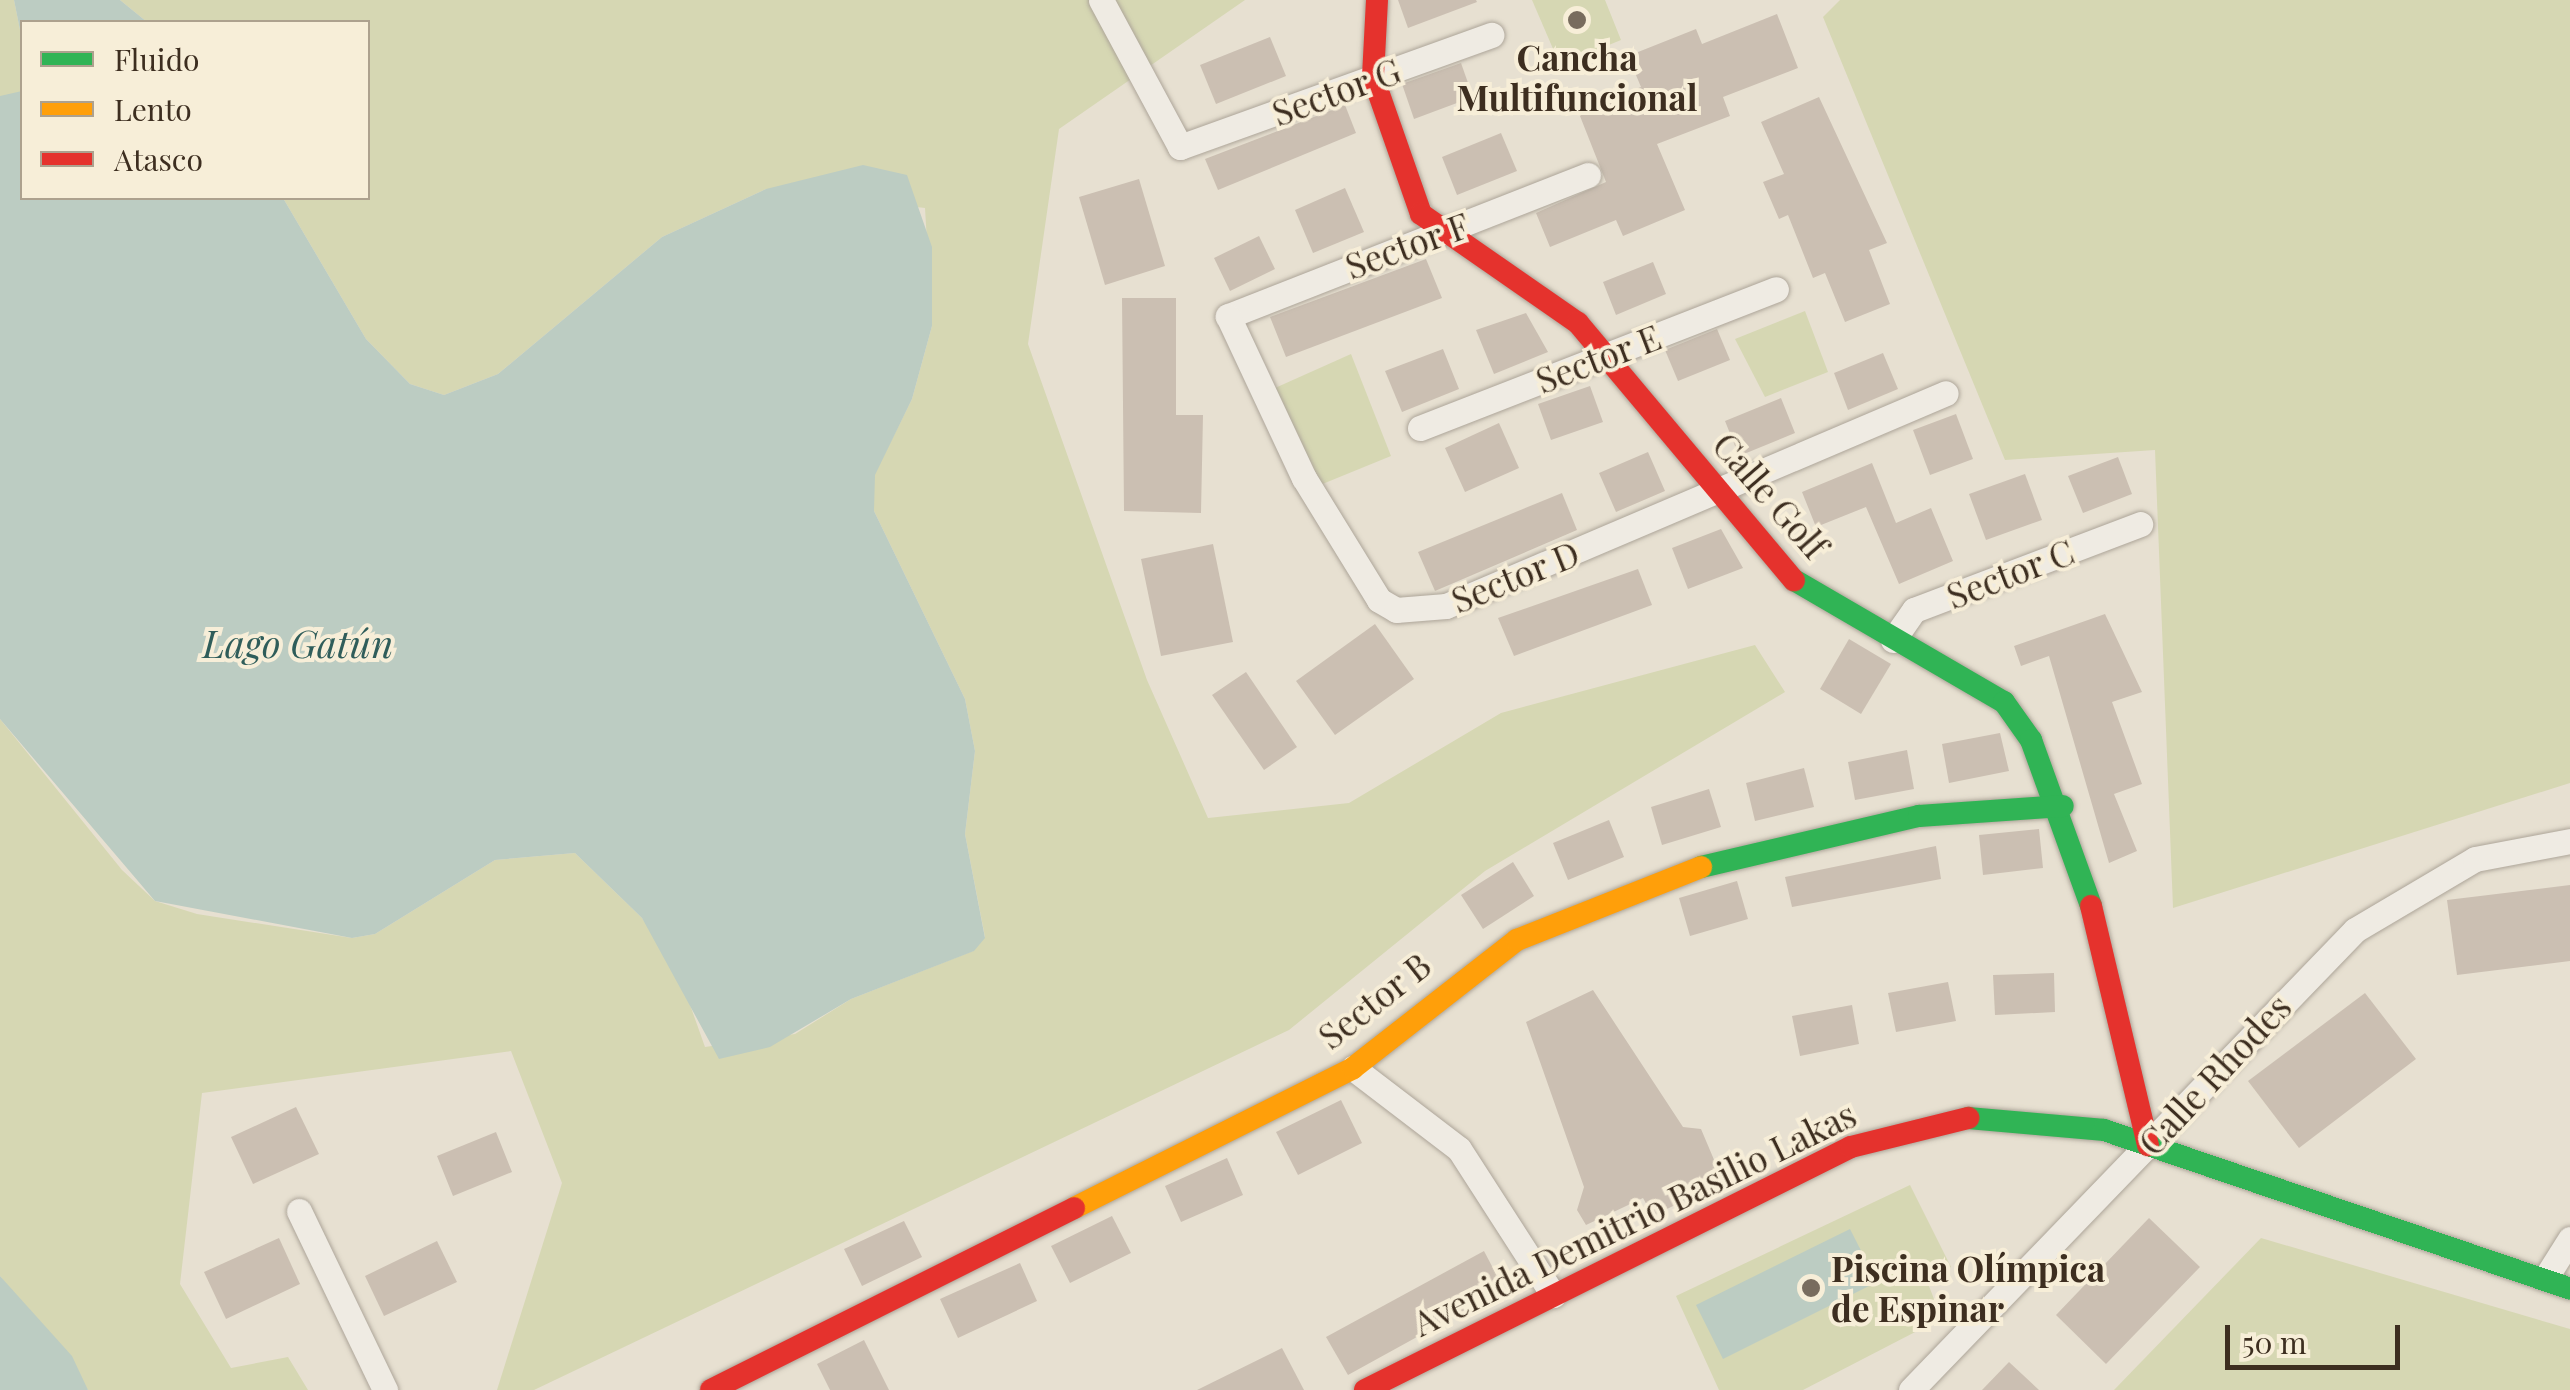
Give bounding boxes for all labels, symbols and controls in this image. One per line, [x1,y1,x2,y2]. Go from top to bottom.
marker: Cancha Multifuncional [1566,9,1588,31]
legend [20,20,370,200]
place label: Cancha Multifuncional [1456,36,1698,118]
text: Fluido [114,39,200,79]
street label: Sector G [1266,48,1406,134]
text: Lento [114,89,192,129]
text: Atasco [114,139,203,179]
street label: Sector F [1339,203,1475,287]
street label: Sector E [1529,315,1667,401]
street label: Calle Golf [1705,424,1837,566]
street label: Sector C [1940,529,2080,617]
street label: Sector D [1445,531,1585,621]
water label: Lago Gatún [203,620,393,666]
street label: Sector B [1309,943,1439,1057]
street label: Calle Rhodes [2129,985,2299,1163]
street label: Avenida Demitrio Basilio Lakas [1406,1092,1862,1344]
place label: Piscina Olímpica de Espinar [1831,1247,2105,1329]
marker: Piscina Olímpica de Espinar [1800,1277,1822,1299]
scale bar [2230,1305,2405,1367]
text: 50 m [2242,1322,2307,1362]

